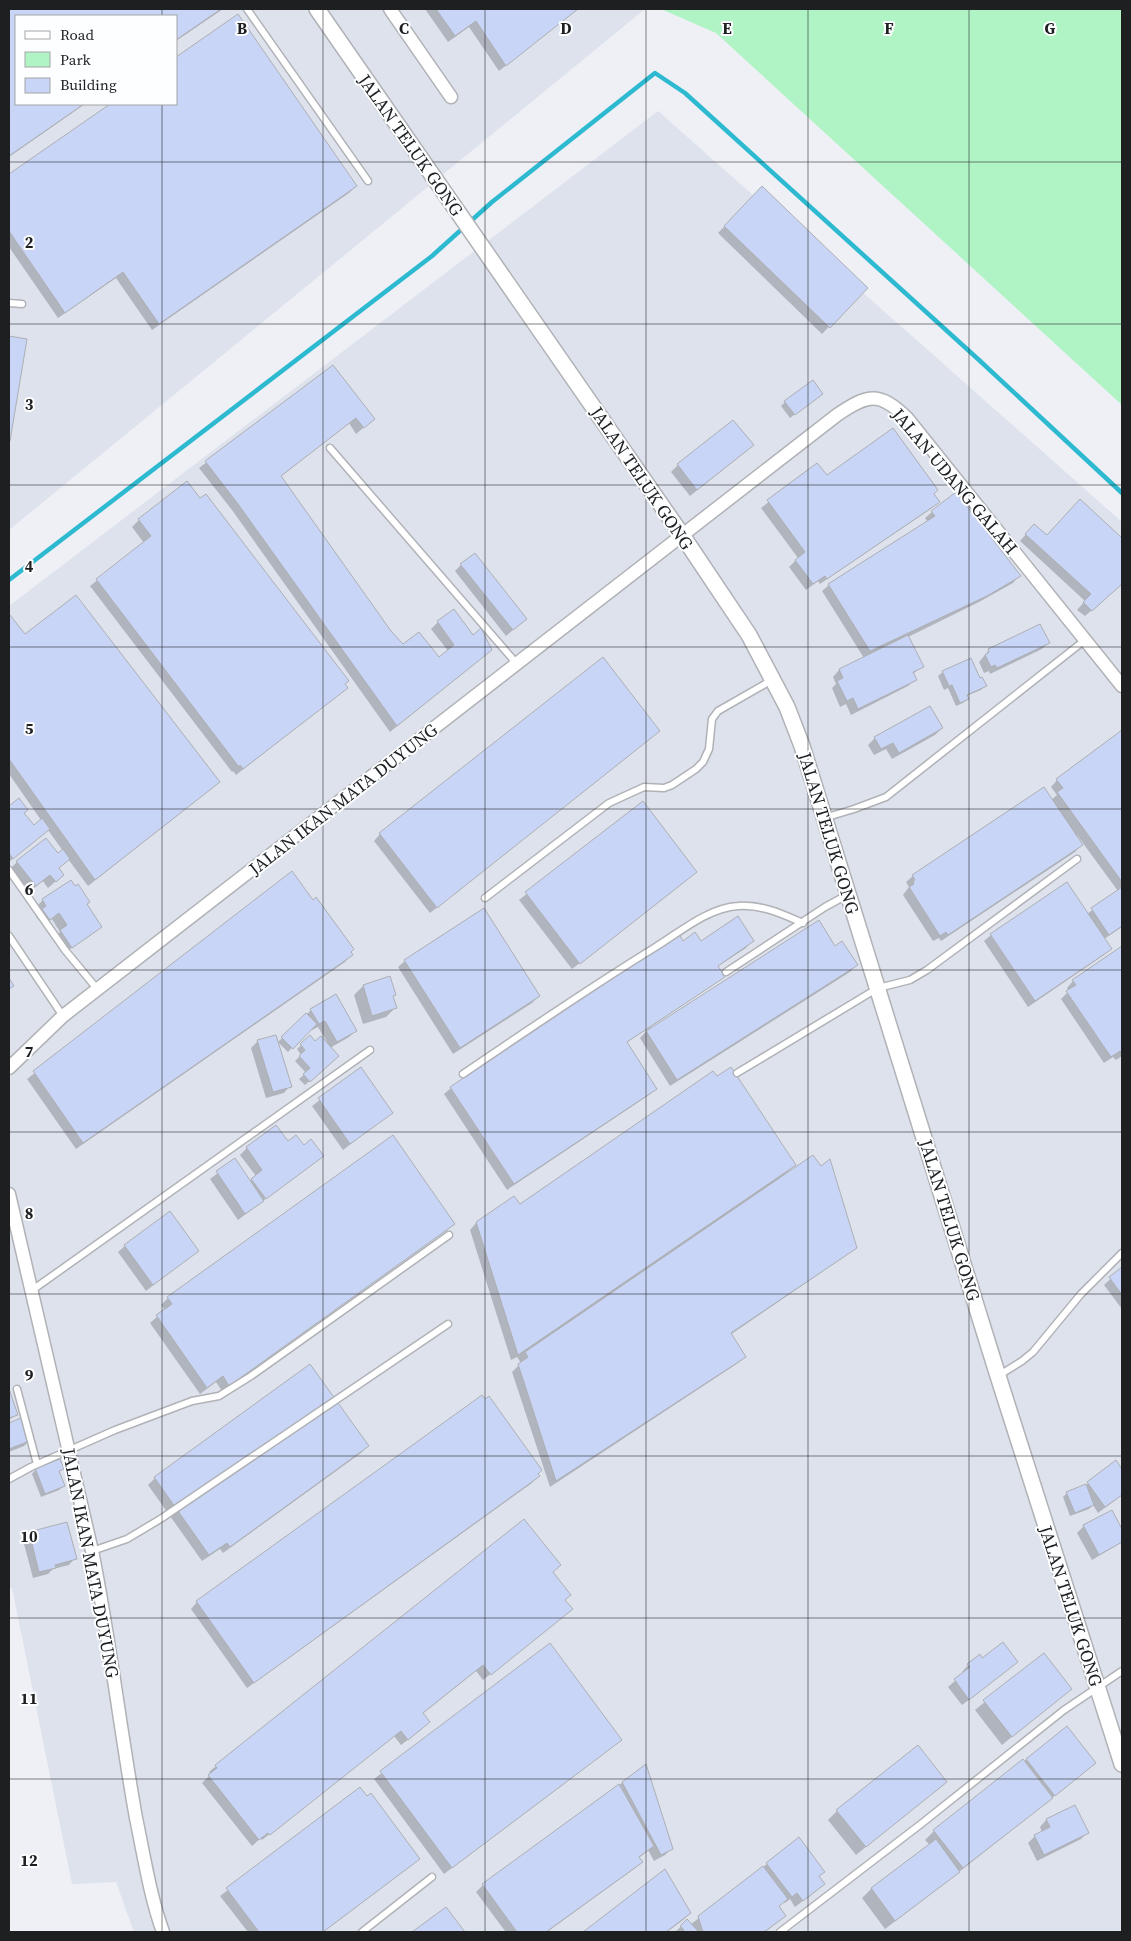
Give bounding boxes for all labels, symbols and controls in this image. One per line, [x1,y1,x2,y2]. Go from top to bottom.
legend [15,15,178,105]
text: B [237,17,248,39]
text: C [399,17,409,39]
text: D [560,17,572,39]
text: E [722,17,732,39]
text: F [884,17,894,39]
text: G [1045,17,1056,39]
text: Road [60,24,94,45]
text: Park [60,49,92,70]
street label: JALAN TELUK GONG [352,68,469,221]
text: Building [60,74,117,95]
text: 2 [25,231,34,253]
text: 3 [25,393,34,415]
street label: JALAN TELUK GONG [584,401,699,555]
street label: JALAN UDANG GALAH [886,402,1024,559]
text: 4 [25,555,34,577]
text: 5 [25,717,34,739]
street label: JALAN IKAN MATA DUYUNG [242,717,443,881]
street label: JALAN TELUK GONG [792,748,865,917]
text: 6 [25,878,34,900]
text: 7 [25,1040,34,1062]
street label: JALAN TELUK GONG [913,1135,986,1304]
text: 8 [25,1202,33,1224]
text: 9 [25,1364,34,1386]
street label: JALAN IKAN MATA DUYUNG [56,1445,126,1680]
street label: JALAN TELUK GONG [1033,1521,1109,1690]
text: 10 [20,1525,38,1547]
text: 11 [20,1687,38,1709]
text: 12 [20,1849,38,1871]

